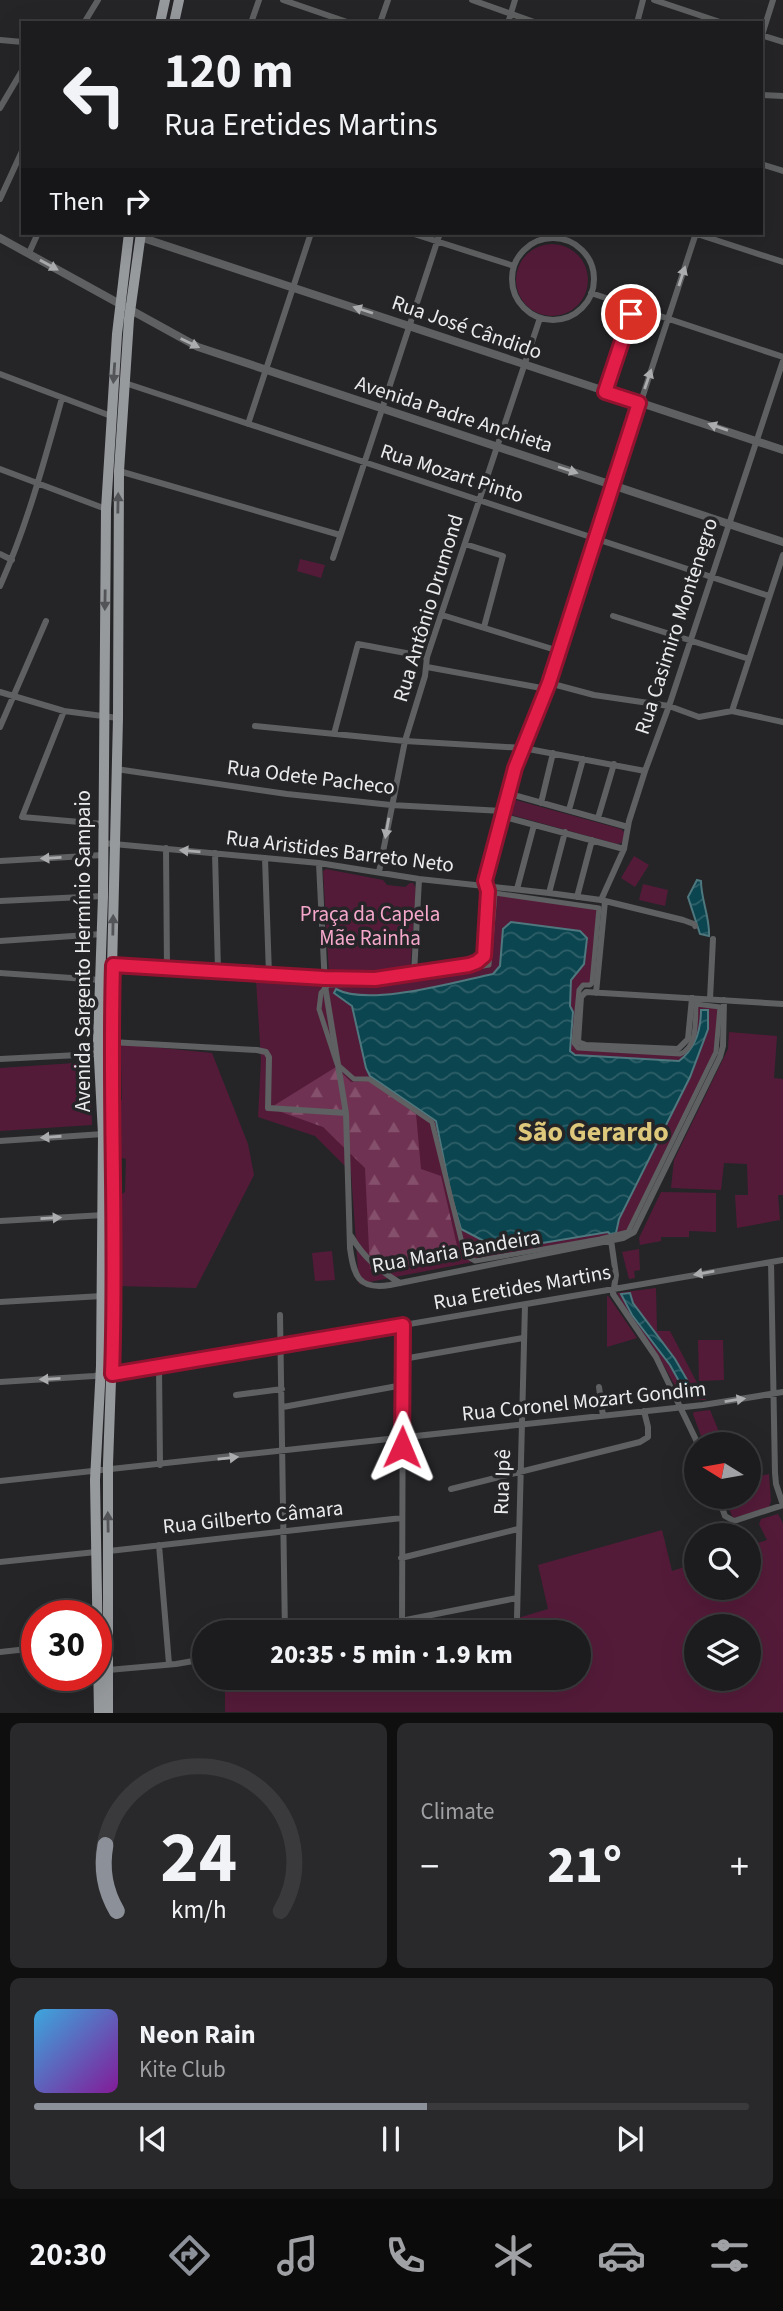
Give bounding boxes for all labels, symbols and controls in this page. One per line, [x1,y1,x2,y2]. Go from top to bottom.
text: 120 m [164,37,293,107]
icon: left [49,49,140,140]
text: Rua Eretides Martins [164,102,438,148]
icon: right [118,182,156,220]
text: Then [49,183,104,220]
one-way arrow [39,259,58,271]
one-way arrow [677,265,688,286]
pin [601,284,661,344]
street label: Rua José Cândido [388,287,546,367]
icon: arrive [612,295,650,333]
one-way arrow [352,304,373,315]
one-way arrow [180,337,200,348]
one-way arrow [108,362,119,384]
street label: Avenida Padre Anchieta [351,368,557,460]
one-way arrow [643,368,654,389]
one-way arrow [708,421,729,432]
street label: Rua Mozart Pinto [376,436,528,510]
one-way arrow [558,465,579,476]
one-way arrow [113,491,124,513]
street label: Rua Antônio Drumond [385,510,471,706]
street label: Rua Casimiro Montenegro [627,514,725,738]
one-way arrow [99,589,111,611]
street label: Rua Odete Pacheco [225,752,397,802]
street label: Avenida Sargento Hermínio Sampaio [68,790,98,1112]
one-way arrow [381,817,392,839]
street label: Rua Aristides Barreto Neto [224,822,456,880]
one-way arrow [178,845,200,856]
one-way arrow [40,853,62,864]
park label: Praça da Capela Mãe Rainha [300,899,440,953]
one-way arrow [108,914,119,936]
district label: São Gerardo [517,1112,669,1152]
one-way arrow [40,1132,62,1143]
one-way arrow [40,1212,62,1223]
street label: Rua Maria Bandeira [370,1221,542,1281]
street label: Rua Eretides Martins [431,1257,613,1317]
one-way arrow [692,1268,714,1279]
one-way arrow [39,1373,61,1384]
street label: Rua Coronel Mozart Gondim [460,1373,708,1429]
one-way arrow [724,1394,746,1405]
position arrow [365,1410,439,1484]
north arrow [684,1432,761,1508]
map controls [684,1432,761,1691]
street label: Rua Ipê [486,1449,518,1515]
one-way arrow [218,1452,240,1463]
street label: Rua Gilberto Câmara [161,1493,345,1541]
one-way arrow [102,1511,114,1533]
button: search [684,1523,761,1600]
speed limit sign: 30 [21,1600,112,1691]
button: layers [684,1614,761,1691]
text: 20:35 · 5 min · 1.9 km [270,1636,513,1673]
text: Climate [421,1795,494,1828]
text: 24 [160,1807,237,1911]
text: 21° [547,1829,622,1903]
text: − [421,1840,439,1894]
text: + [730,1840,749,1894]
text: km/h [171,1892,226,1928]
text: Neon Rain [139,2016,256,2053]
text: Kite Club [139,2053,226,2086]
icon: previous [134,2120,172,2158]
icon: pause [372,2120,410,2158]
icon: next [611,2120,649,2158]
icon: directions [165,2231,214,2280]
icon: music [273,2231,322,2280]
icon: phone [381,2231,430,2280]
icon: climate [489,2231,538,2280]
icon: car [597,2231,646,2280]
icon: filters [705,2231,754,2280]
text: 20:30 [29,2232,107,2278]

